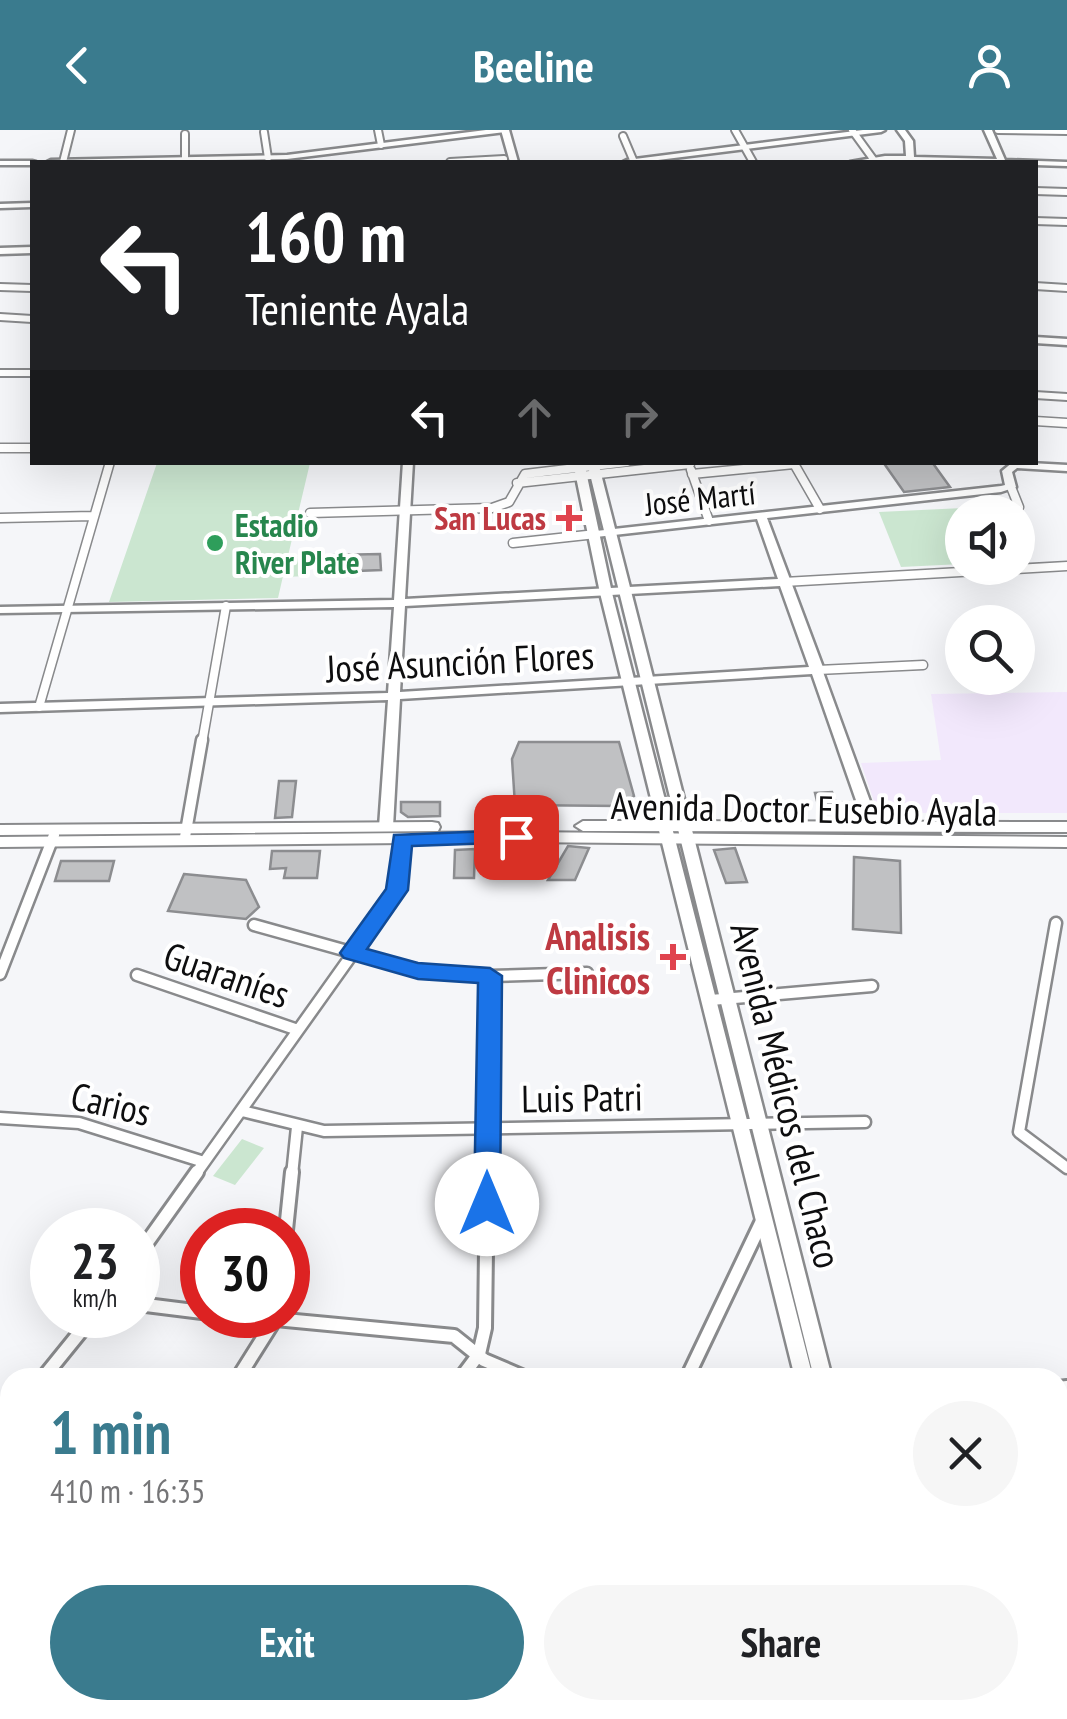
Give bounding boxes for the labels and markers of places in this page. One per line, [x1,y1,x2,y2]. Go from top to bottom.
place label: San Lucas [434,497,546,539]
place label: Estadio River Plate [235,504,360,583]
marker: San Lucas [556,505,582,531]
marker: Estadio River Plate [204,532,226,554]
pin [474,795,559,880]
place label: Analisis Clinicos [544,911,650,1004]
marker: Analisis Clinicos [660,944,686,970]

